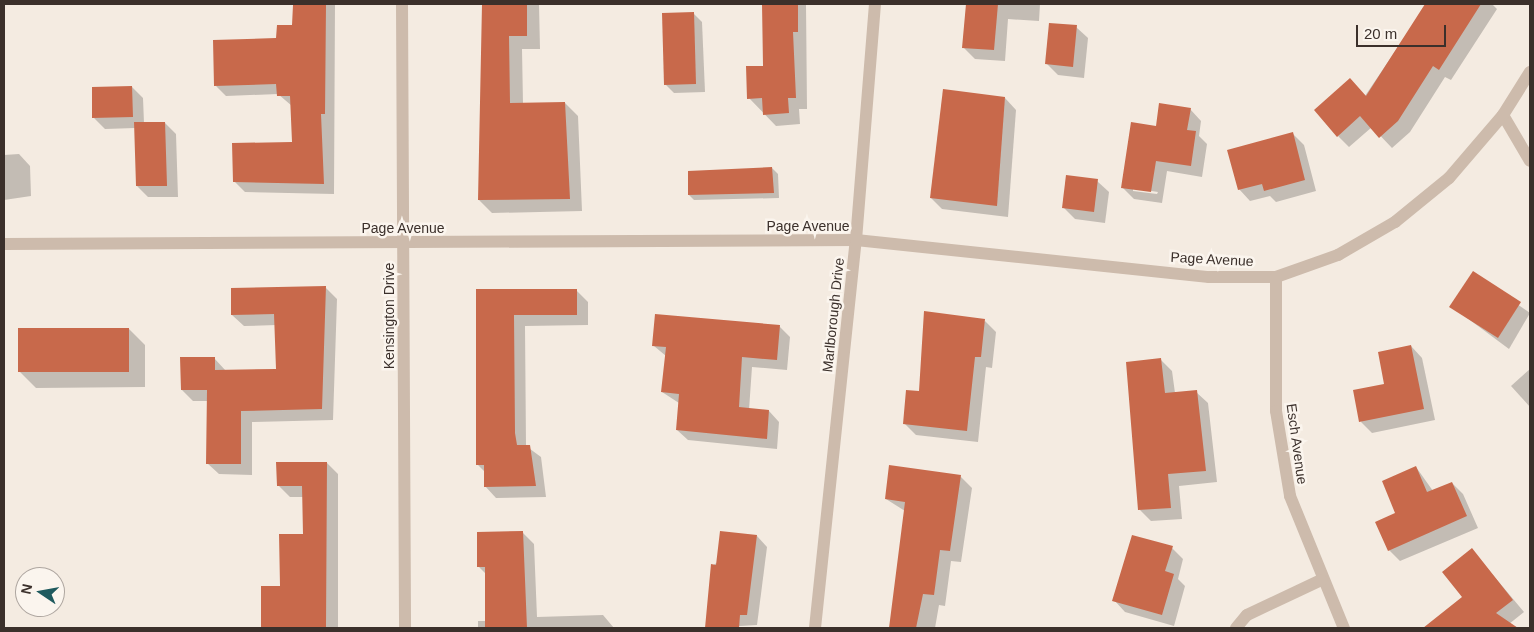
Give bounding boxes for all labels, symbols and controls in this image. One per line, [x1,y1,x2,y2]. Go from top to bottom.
scale bar [1359,15,1449,47]
text: 20 m [1364,25,1397,42]
street label: Page Avenue [766,218,850,234]
street label: Page Avenue [361,220,445,236]
street label: Page Avenue [1170,248,1254,270]
street label: Marlborough Drive [819,257,847,373]
street label: Kensington Drive [381,263,397,369]
street label: Esch Avenue [1283,402,1311,486]
north arrow [15,567,65,617]
text: N [17,582,35,596]

